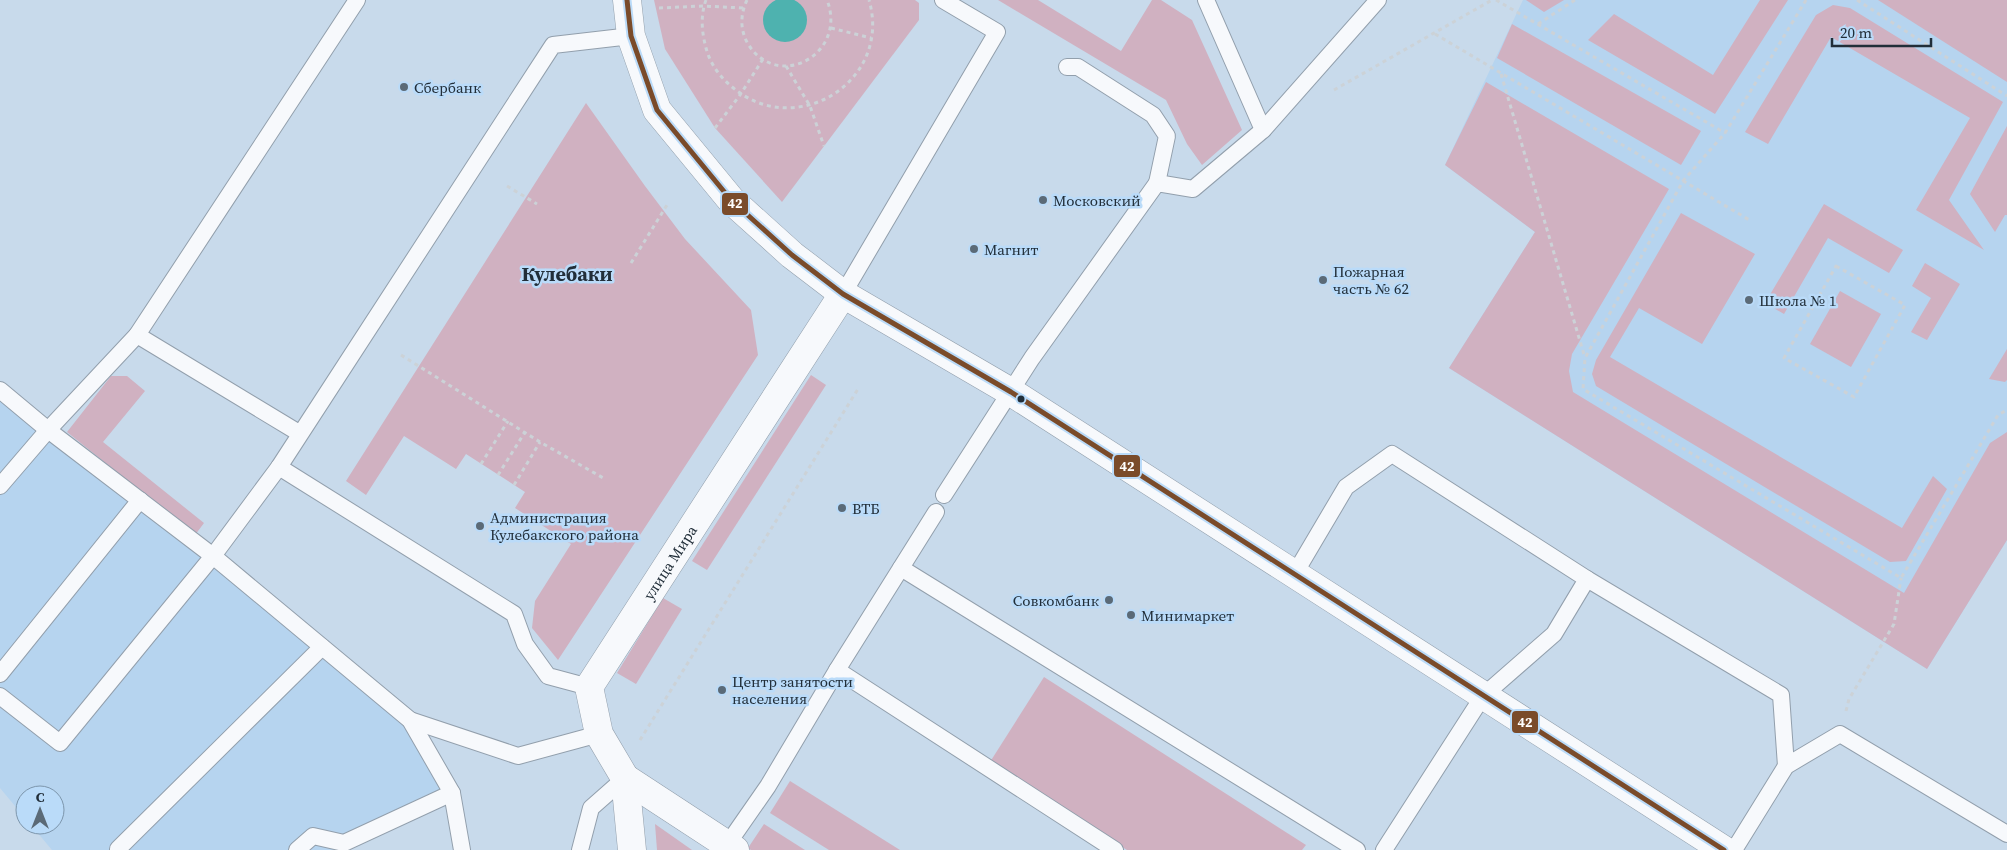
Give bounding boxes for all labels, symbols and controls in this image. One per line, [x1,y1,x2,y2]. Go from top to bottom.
scale bar [1832,15,1931,47]
text: 20 m [1840,22,1872,43]
place label: Сбербанк [414,77,482,98]
marker: Сбербанк [398,81,410,93]
place label: Московский [1053,190,1141,211]
line badge: 42 [721,192,749,216]
text: 42 [727,193,743,213]
marker: Московский [1037,194,1049,206]
place label: Магнит [984,239,1039,260]
marker: Магнит [968,243,980,255]
district label: Кулебаки [521,260,613,288]
place label: Пожарная часть № 62 [1333,261,1409,299]
marker: Пожарная часть № 62 [1317,274,1329,286]
place label: Школа № 1 [1759,290,1837,311]
marker: Школа № 1 [1743,294,1755,306]
unlabelled marker [1016,394,1026,404]
line badge: 42 [1113,454,1141,478]
text: 42 [1119,456,1135,476]
place label: ВТБ [852,498,879,519]
marker: ВТБ [836,502,848,514]
place label: Администрация Кулебакского района [490,507,639,545]
marker: Администрация Кулебакского района [474,520,486,532]
street label: улица Мира [638,521,702,604]
place label: Совкомбанк [1013,590,1100,611]
marker: Совкомбанк [1103,594,1115,606]
place label: Минимаркет [1141,605,1234,626]
marker: Минимаркет [1125,609,1137,621]
place label: Центр занятости населения [732,671,853,709]
marker: Центр занятости населения [716,684,728,696]
line badge: 42 [1511,710,1539,734]
text: 42 [1517,712,1533,732]
north arrow [15,785,65,835]
text: С [36,787,45,807]

